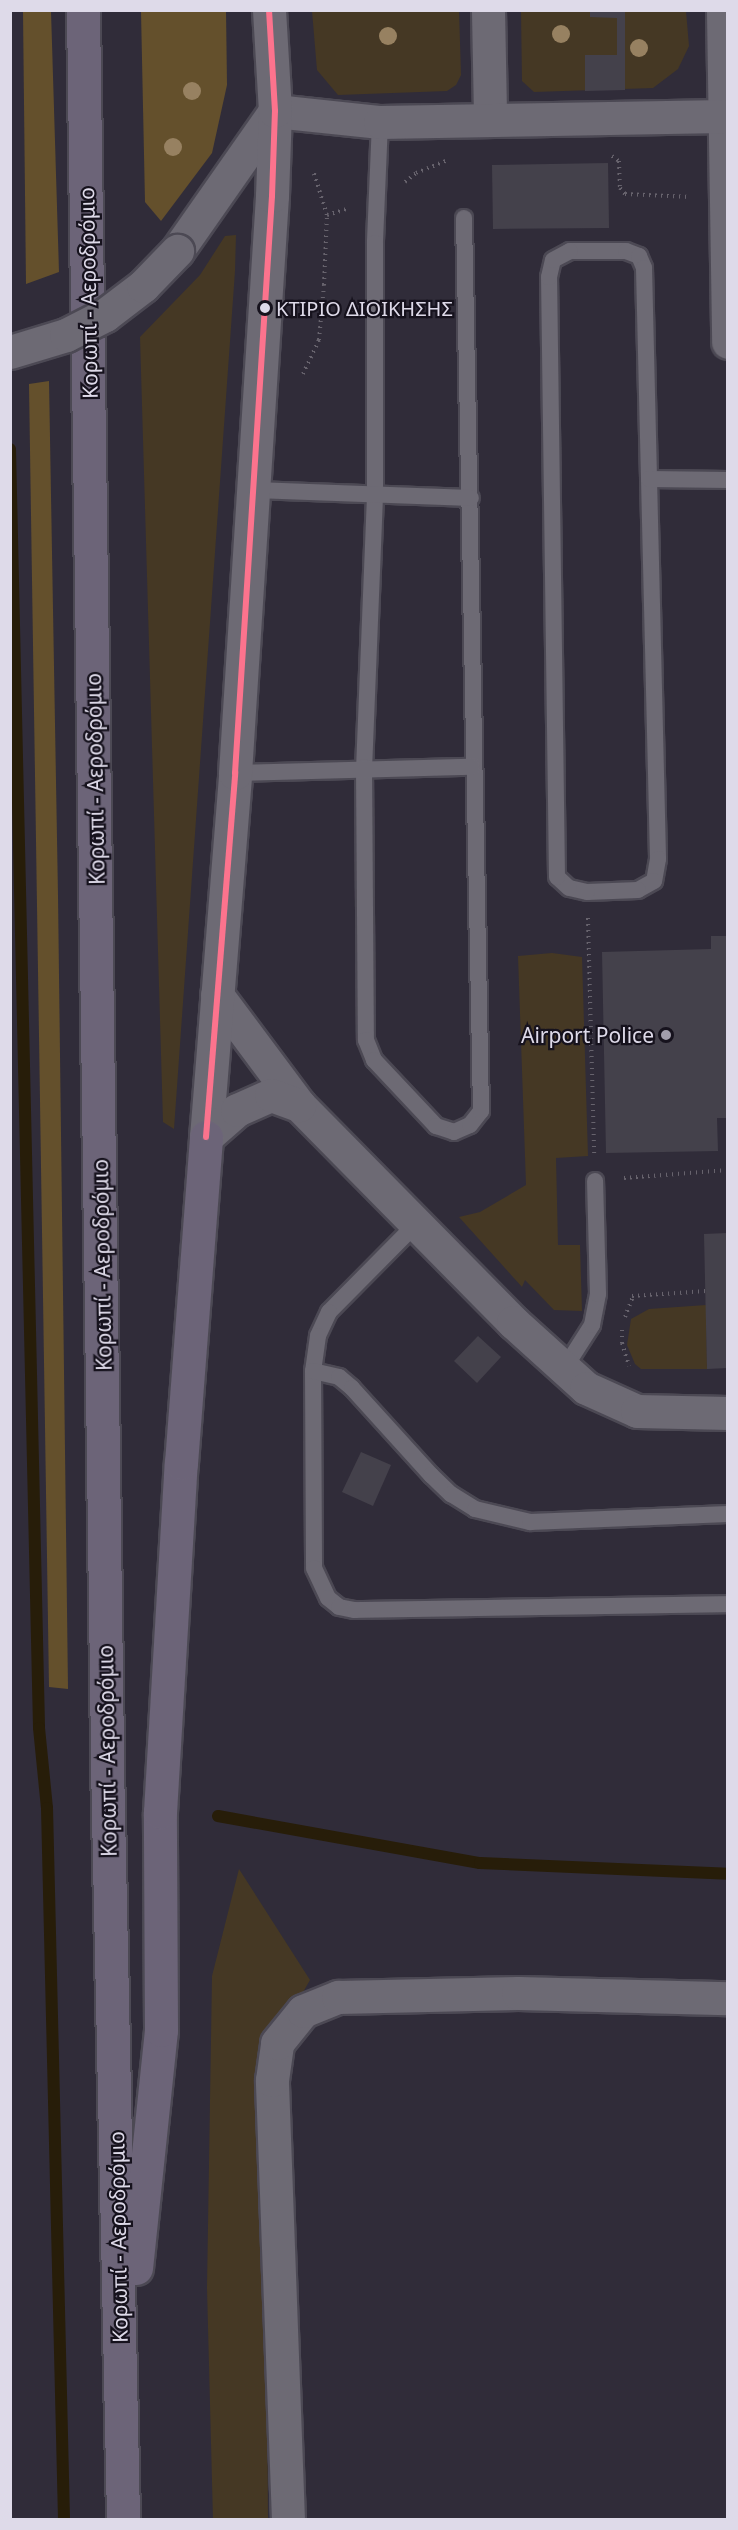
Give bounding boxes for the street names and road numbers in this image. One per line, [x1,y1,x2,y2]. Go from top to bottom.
street label: Κορωπί - Αεροδρόμιο [74,187,102,399]
street label: Κορωπί - Αεροδρόμιο [81,673,109,885]
street label: Κορωπί - Αεροδρόμιο [88,1159,116,1371]
street label: Κορωπί - Αεροδρόμιο [93,1645,121,1857]
street label: Κορωπί - Αεροδρόμιο [104,2131,132,2343]

